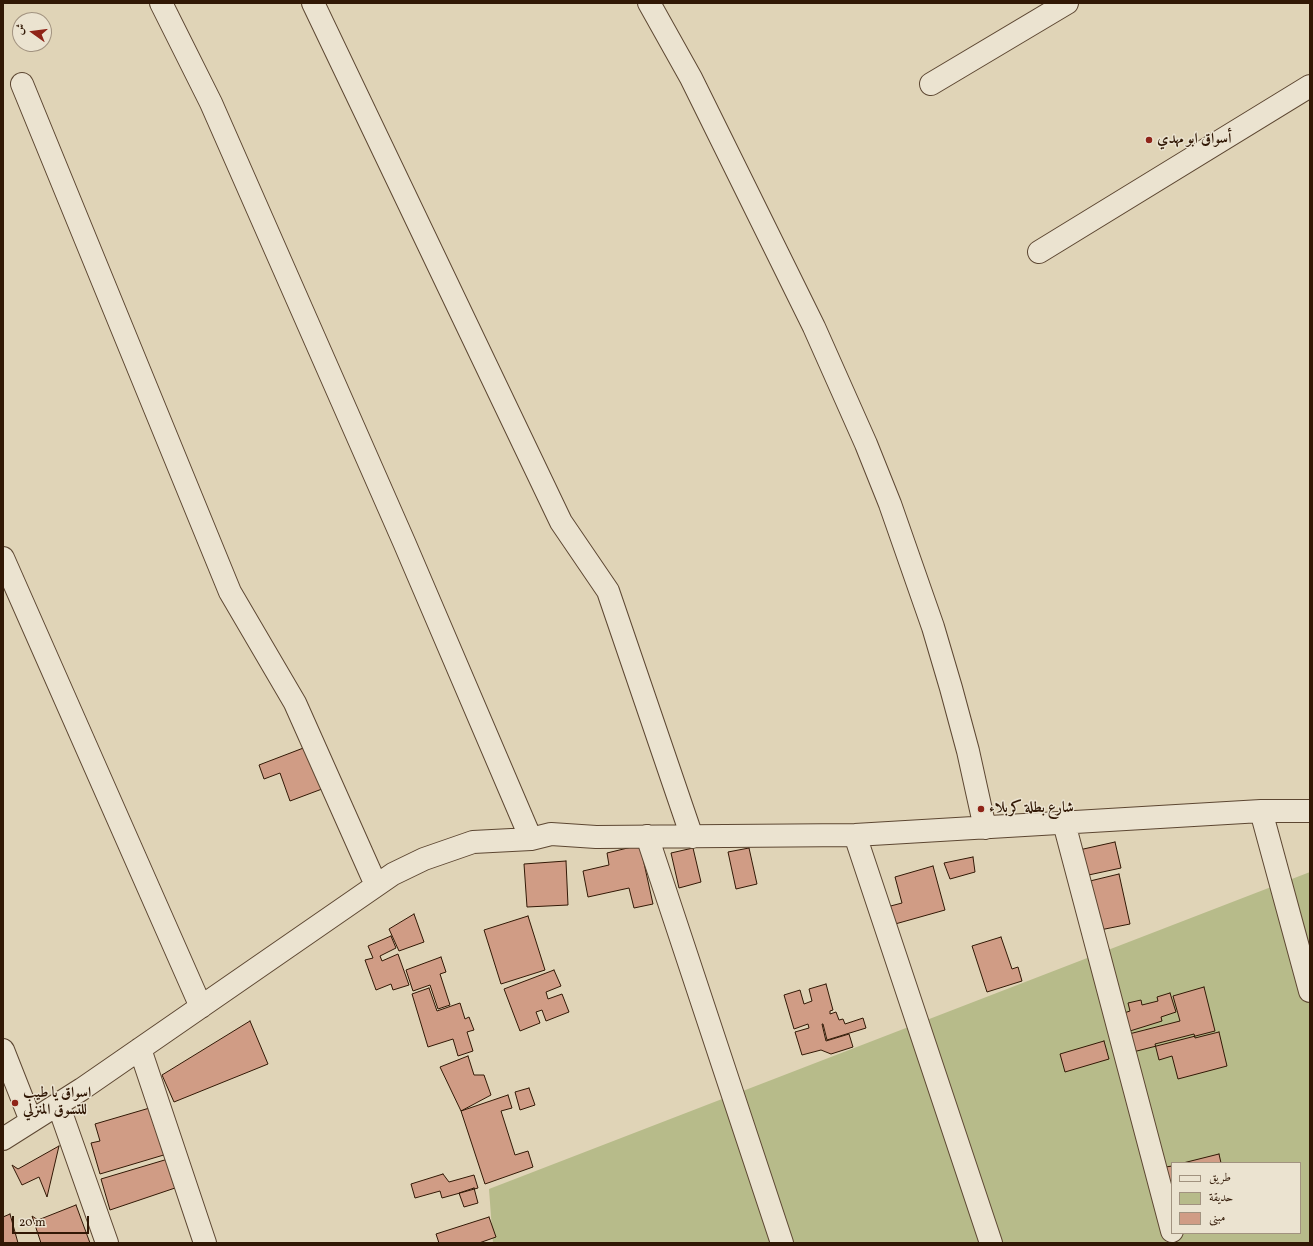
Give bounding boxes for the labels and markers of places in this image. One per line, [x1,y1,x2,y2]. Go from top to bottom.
place label: أسواق ابو مهدي [1157,131,1231,149]
marker: أسواق ابو مهدي [1144,135,1154,145]
place label: شارع بطلة كربلاء [989,800,1074,818]
marker: شارع بطلة كربلاء [976,804,986,814]
place label: اسواق يا طيب للتسوق المنزلي [23,1085,91,1120]
marker: اسواق يا طيب للتسوق المنزلي [10,1098,20,1108]

